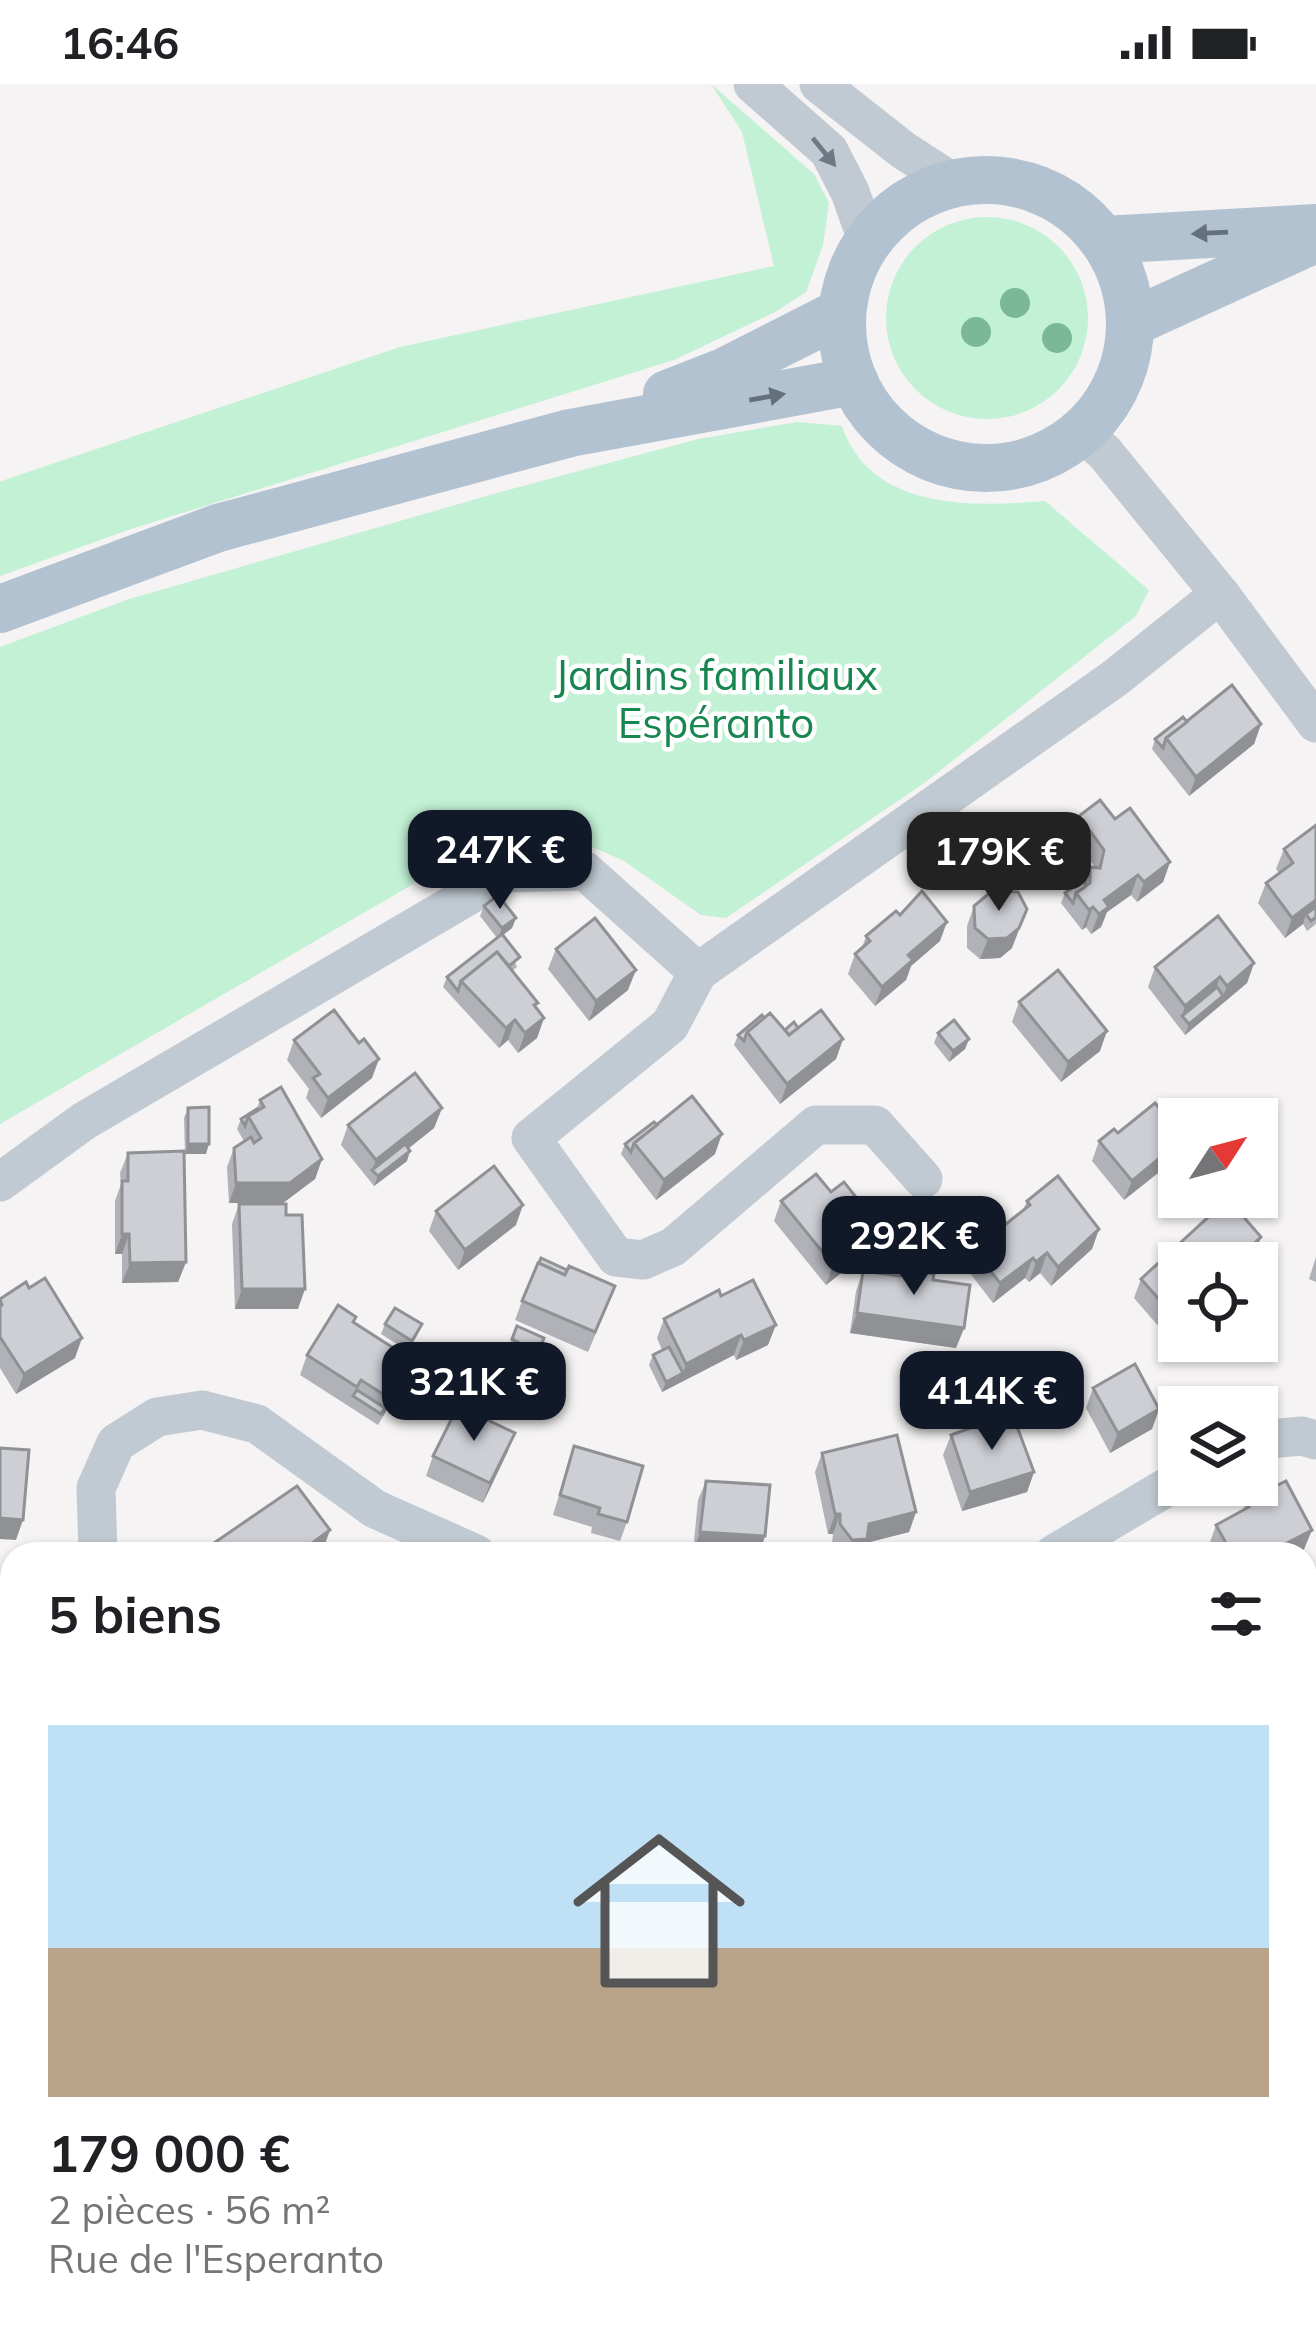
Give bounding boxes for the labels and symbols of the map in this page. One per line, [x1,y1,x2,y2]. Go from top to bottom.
one-way arrow [811,136,836,167]
one-way arrow [1190,224,1228,243]
one-way arrow [749,387,787,405]
park label: Jardins familiaux Espéranto [554,648,878,749]
pin: 247K € [402,810,598,912]
pin: 179K € [901,812,1097,914]
north arrow [1158,1098,1278,1218]
pin: 292K € [816,1196,1012,1298]
pin: 321K € [376,1342,572,1444]
pin: 414K € [894,1351,1090,1453]

